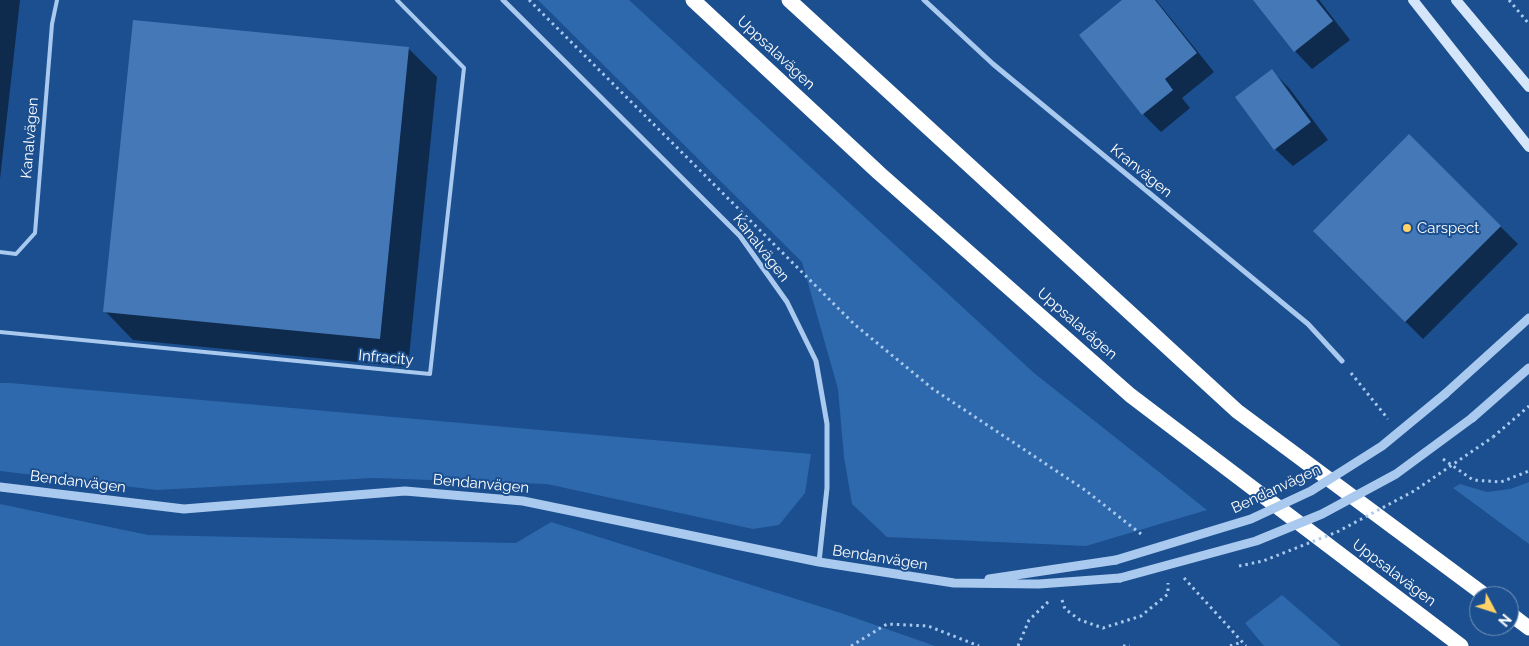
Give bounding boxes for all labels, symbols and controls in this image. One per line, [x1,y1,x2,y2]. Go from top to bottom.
street label: Uppsalavägen [733,12,819,94]
street label: Kanalvägen [17,97,43,179]
street label: Kranvägen [1106,141,1176,201]
street label: Kanalvägen [729,210,793,286]
place label: Carspect [1417,219,1479,237]
marker: Carspect [1401,222,1413,234]
street label: Uppsalavägen [1033,284,1121,364]
street label: Infracity [358,347,414,369]
street label: Bendanvägen [1229,460,1323,518]
street label: Bendanvägen [29,467,127,497]
street label: Bendanvägen [432,471,530,497]
street label: Uppsalavägen [1349,536,1439,610]
street label: Bendanvägen [831,542,929,574]
north arrow [1469,586,1519,636]
text: N [1495,611,1514,629]

